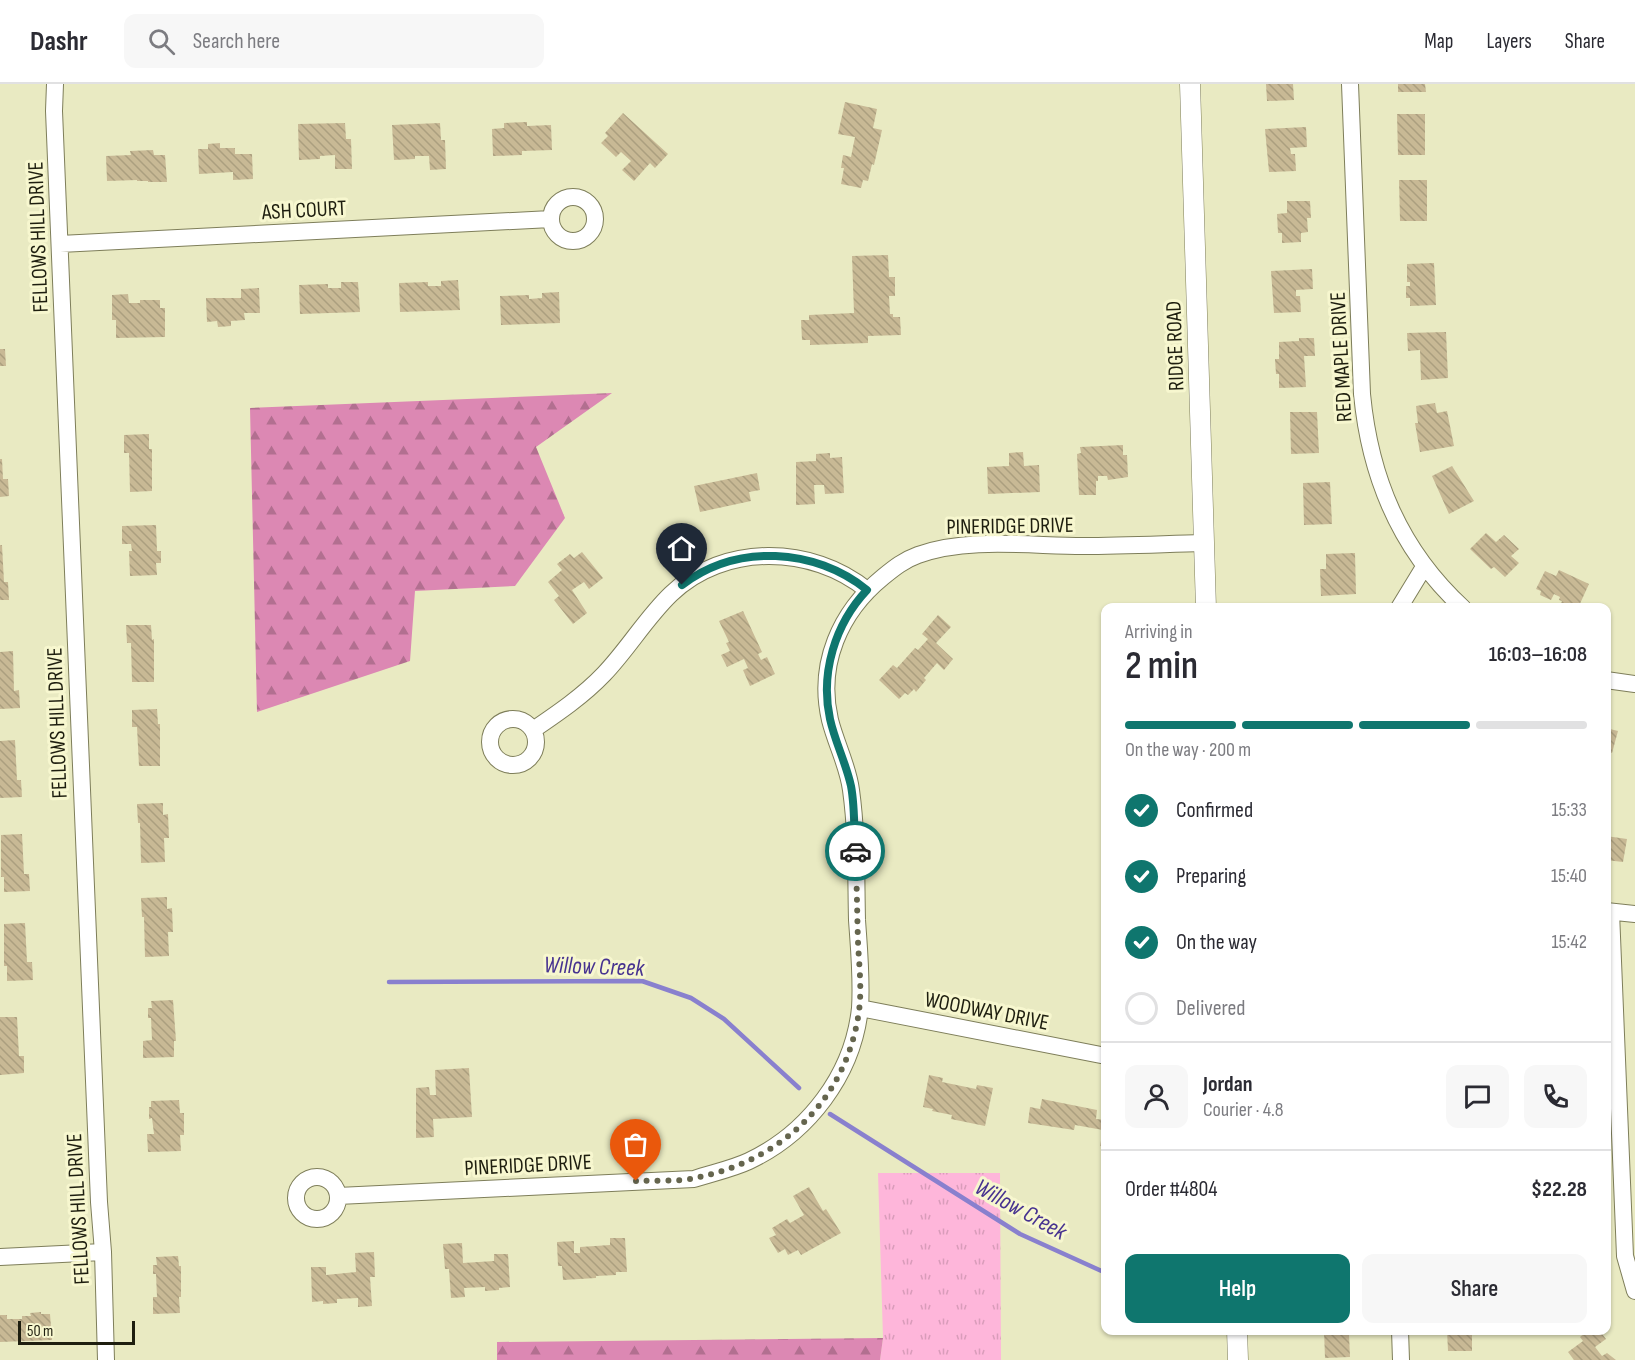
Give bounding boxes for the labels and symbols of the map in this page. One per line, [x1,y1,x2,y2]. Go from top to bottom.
street label: FELLOWS HILL DRIVE [22,161,55,313]
street label: ASH COURT [260,195,347,226]
street label: RED MAPLE DRIVE [1325,291,1358,423]
street label: RIDGE ROAD [1160,300,1191,391]
street label: PINERIDGE DRIVE [946,512,1074,541]
pin [656,523,707,585]
street label: FELLOWS HILL DRIVE [41,647,74,799]
courier [825,821,885,881]
water label: Willow Creek [543,950,646,983]
street label: WOODWAY DRIVE [922,986,1051,1037]
pin [610,1119,661,1181]
street label: FELLOWS HILL DRIVE [61,1133,96,1285]
street label: PINERIDGE DRIVE [464,1149,592,1182]
water label: Willow Creek [970,1172,1073,1247]
scale bar [18,1318,135,1346]

